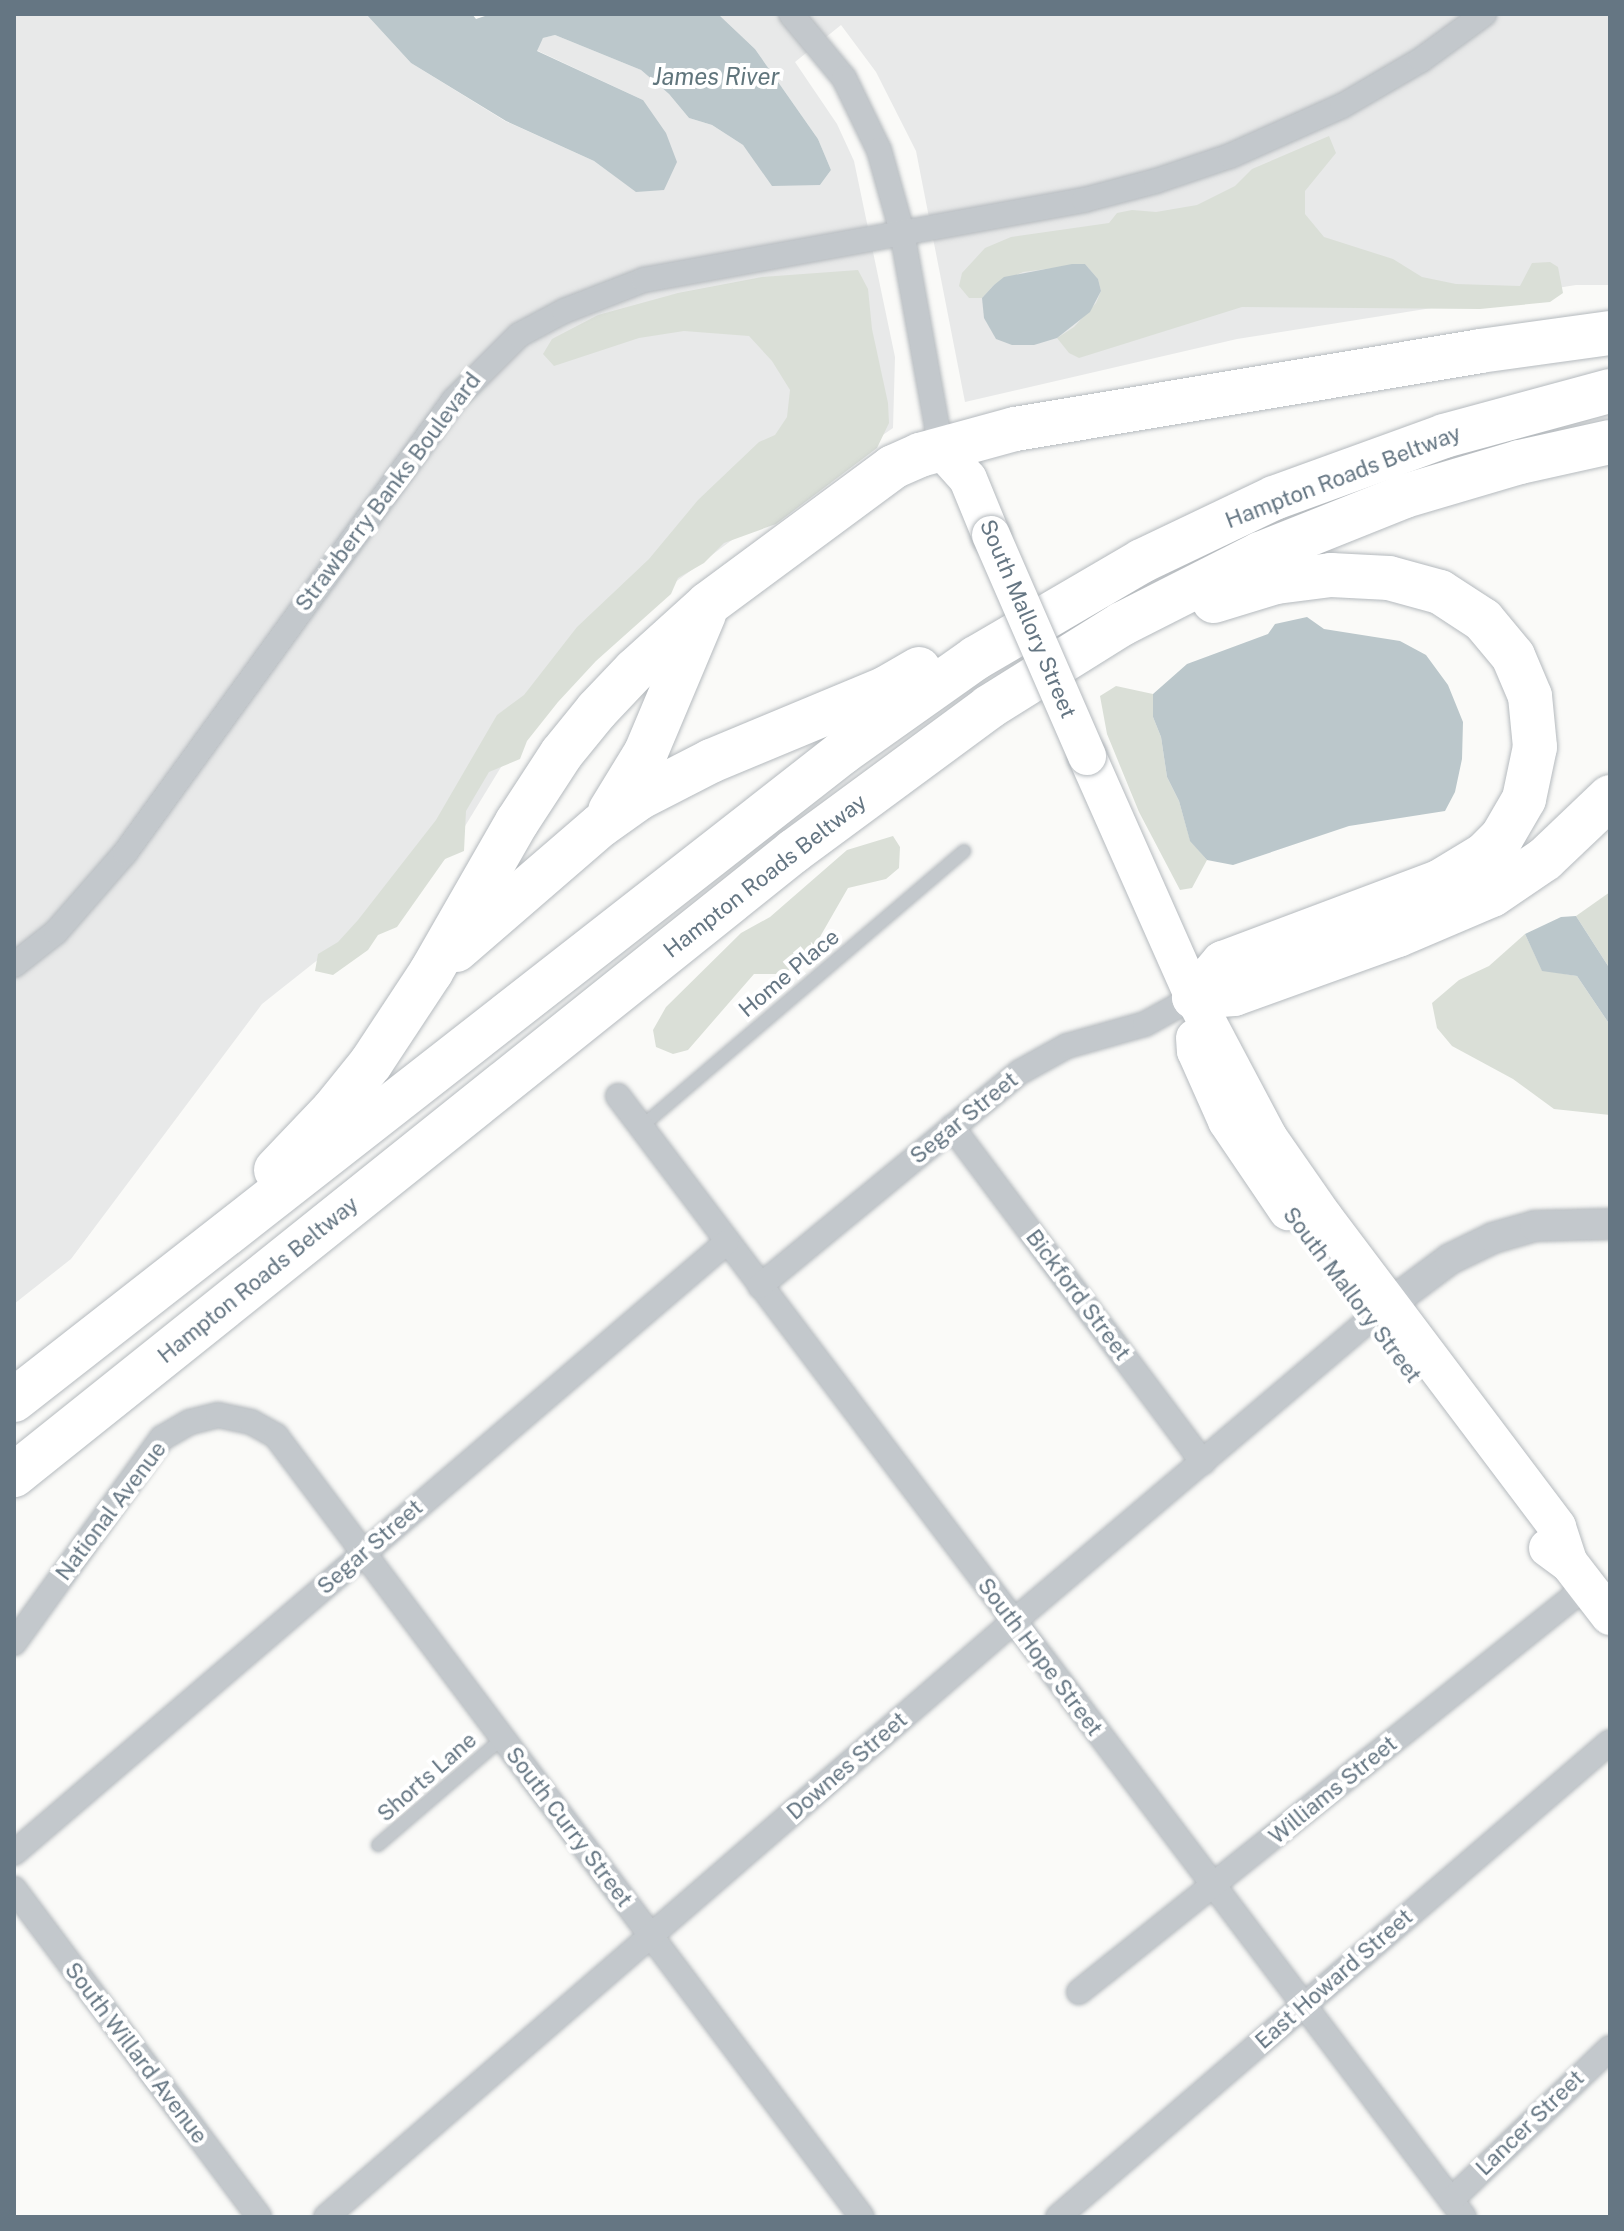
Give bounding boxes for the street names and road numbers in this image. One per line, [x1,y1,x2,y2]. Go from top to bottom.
street label: Strawberry Banks Boulevard [290,368,486,616]
street label: Hampton Roads Beltway [1222,420,1464,534]
street label: South Mallory Street [974,516,1082,722]
street label: Hampton Roads Beltway [658,789,872,963]
street label: Home Place [733,923,845,1023]
street label: Segar Street [905,1067,1023,1169]
street label: Hampton Roads Beltway [153,1191,363,1369]
street label: South Mallory Street [1277,1202,1427,1388]
street label: Bickford Street [1020,1224,1136,1366]
street label: National Avenue [50,1436,172,1586]
street label: Segar Street [312,1494,428,1600]
street label: South Hope Street [972,1573,1108,1741]
street label: Downes Street [782,1707,912,1825]
street label: Shorts Lane [372,1727,482,1827]
street label: Williams Street [1264,1730,1402,1850]
street label: South Curry Street [500,1742,638,1912]
street label: East Howard Street [1250,1904,1418,2054]
street label: South Willard Avenue [59,1957,213,2149]
street label: Lancer Street [1471,2065,1589,2181]

